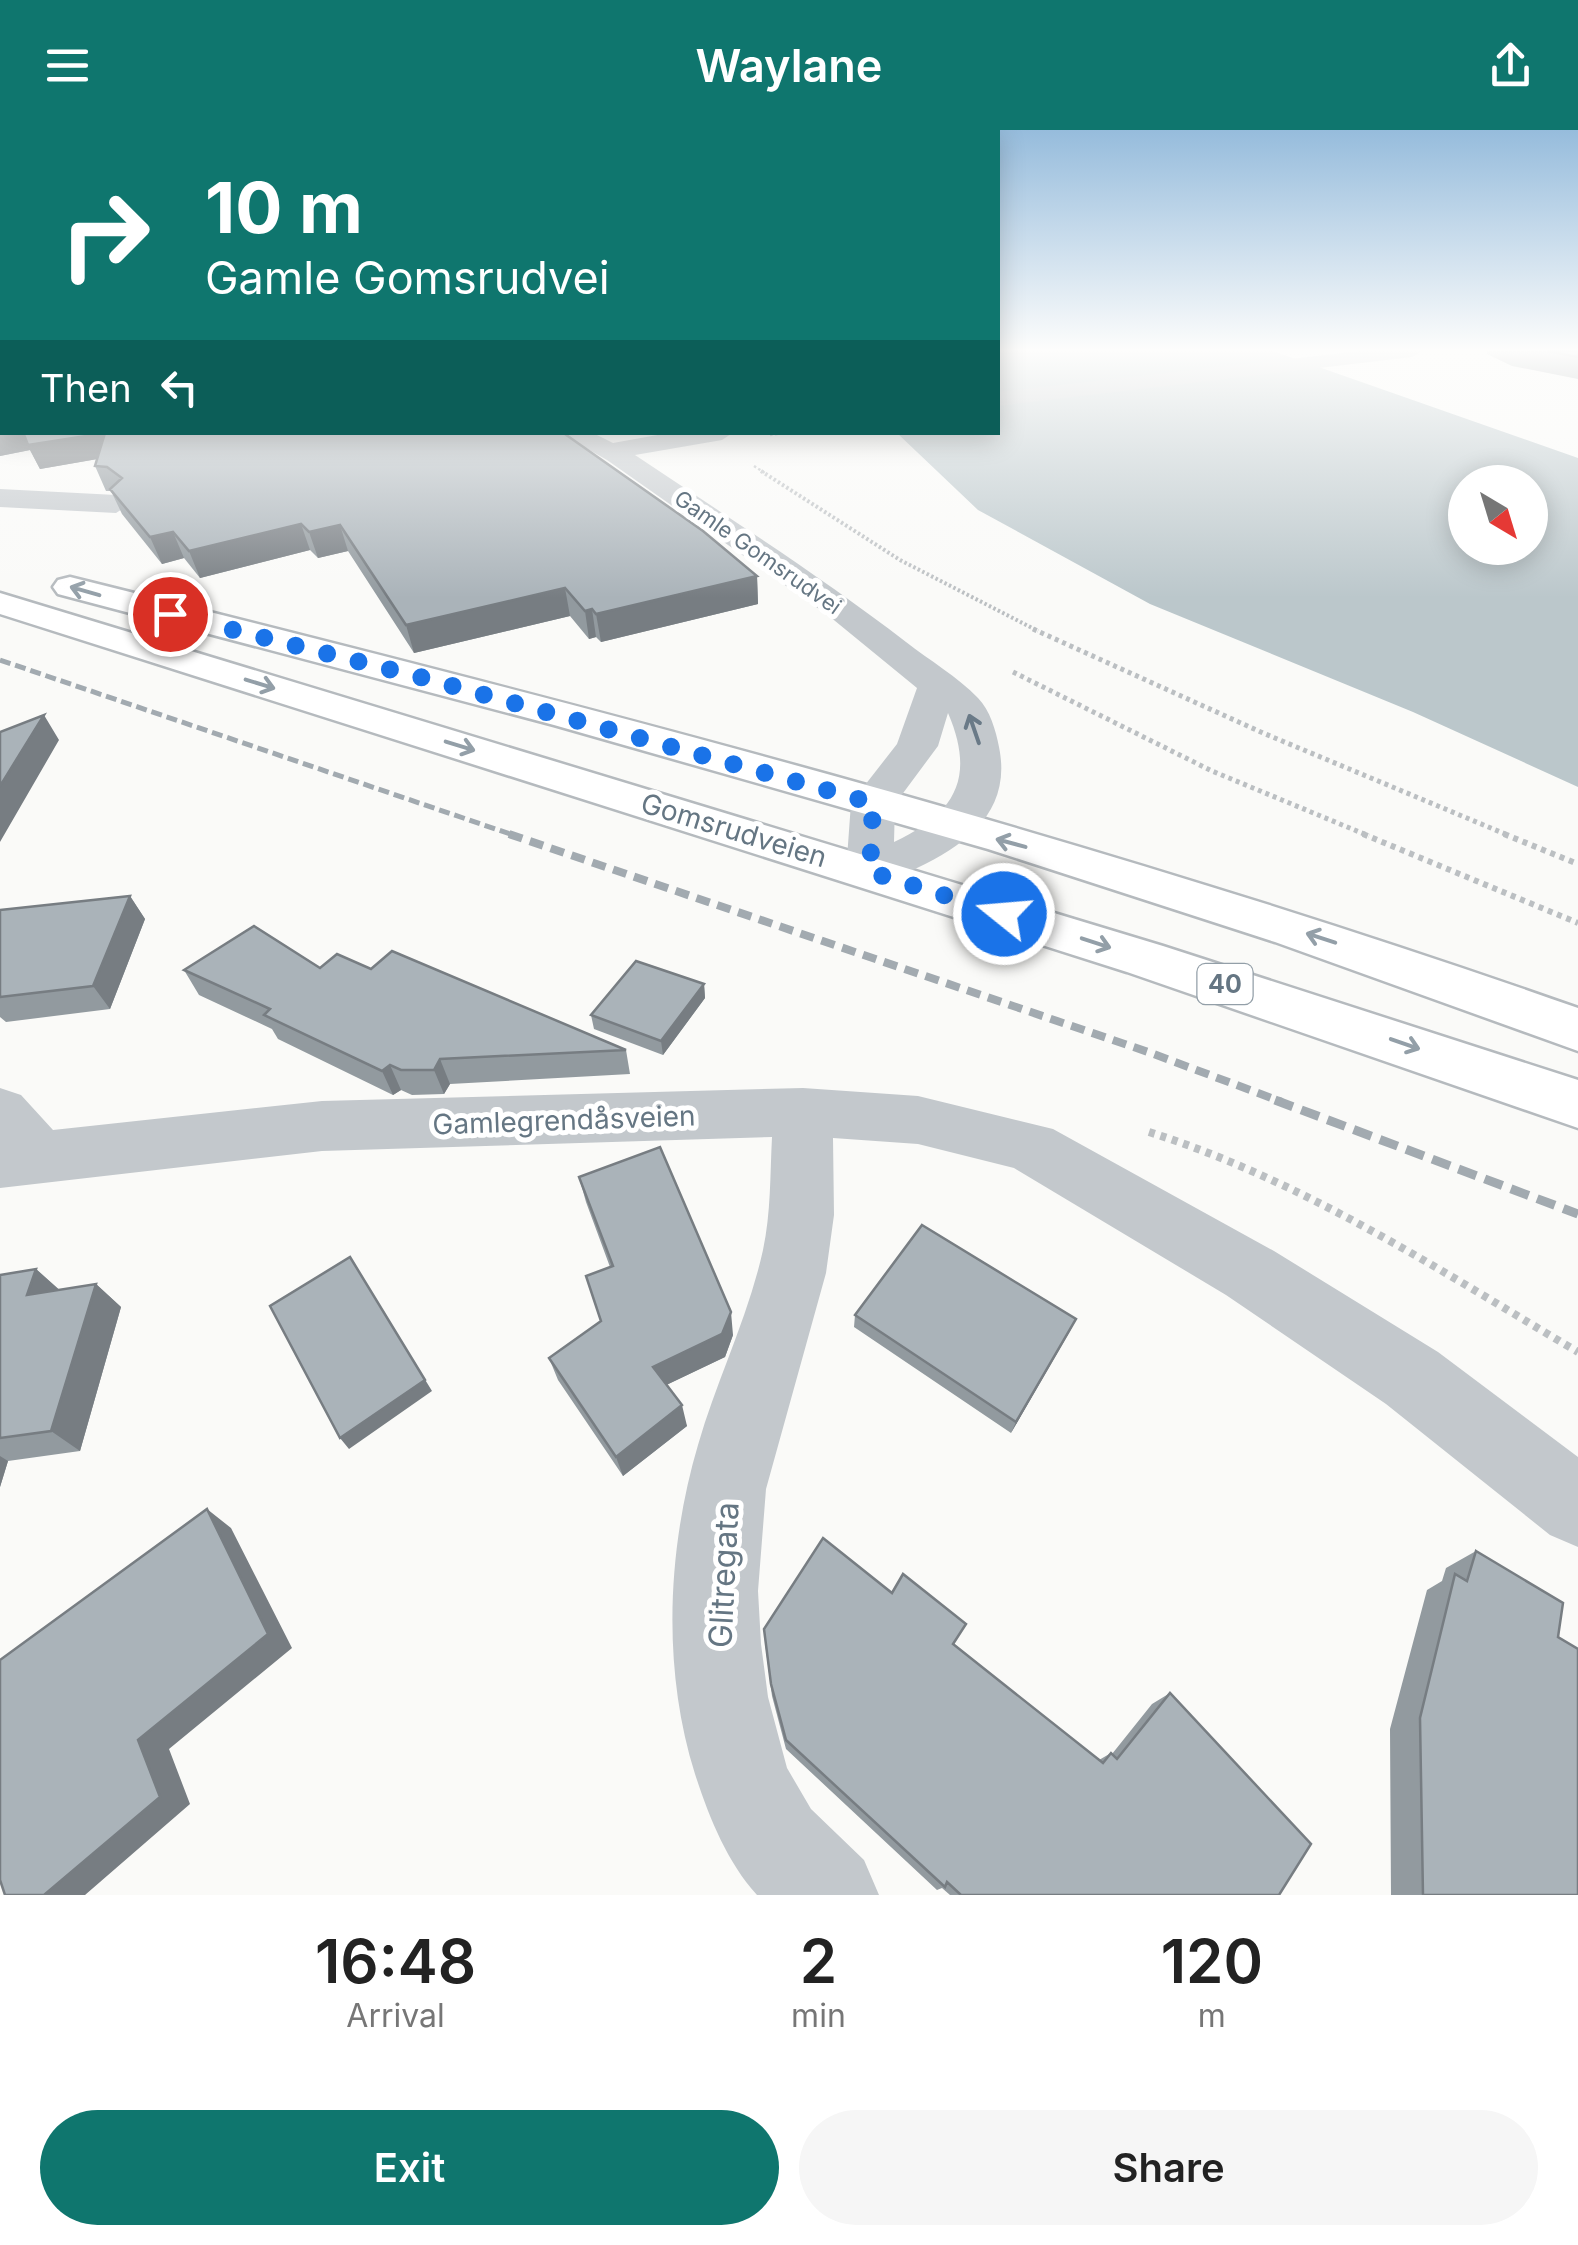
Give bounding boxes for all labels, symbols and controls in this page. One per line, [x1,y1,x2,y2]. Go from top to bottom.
icon: menu [40,38,95,93]
text: Waylane [696,38,882,93]
icon: share [1483,38,1538,93]
text: 10 m [205,165,363,250]
icon: right [40,170,170,300]
text: Gamle Gomsrudvei [205,250,610,305]
icon: left [152,360,207,415]
text: Then [40,365,132,411]
north arrow [1448,465,1548,565]
map controls [1448,465,1548,565]
street label: Gamle Gomsrudvei [670,485,846,619]
pin [128,572,213,657]
one-way arrow [69,581,101,599]
icon: arrive [143,587,198,642]
one-way arrow [244,676,275,694]
one-way arrow [964,714,982,745]
one-way arrow [444,738,475,756]
street label: Gomsrudveien [637,786,831,874]
one-way arrow [996,832,1027,851]
position arrow [952,862,1056,966]
one-way arrow [1306,928,1338,946]
one-way arrow [1080,935,1112,953]
road number: 40 [1198,964,1252,1004]
one-way arrow [1389,1037,1421,1055]
street label: Gamlegrendåsveien [432,1098,696,1142]
street label: Glitregata [700,1501,747,1649]
text: 16:48 [315,1925,476,1997]
text: 2 [800,1925,837,1997]
text: 120 [1161,1925,1263,1997]
text: Arrival [346,1996,445,2035]
text: min [791,1996,846,2035]
text: m [1198,1996,1226,2035]
button: Exit [40,2110,779,2225]
button: Share [799,2110,1538,2225]

